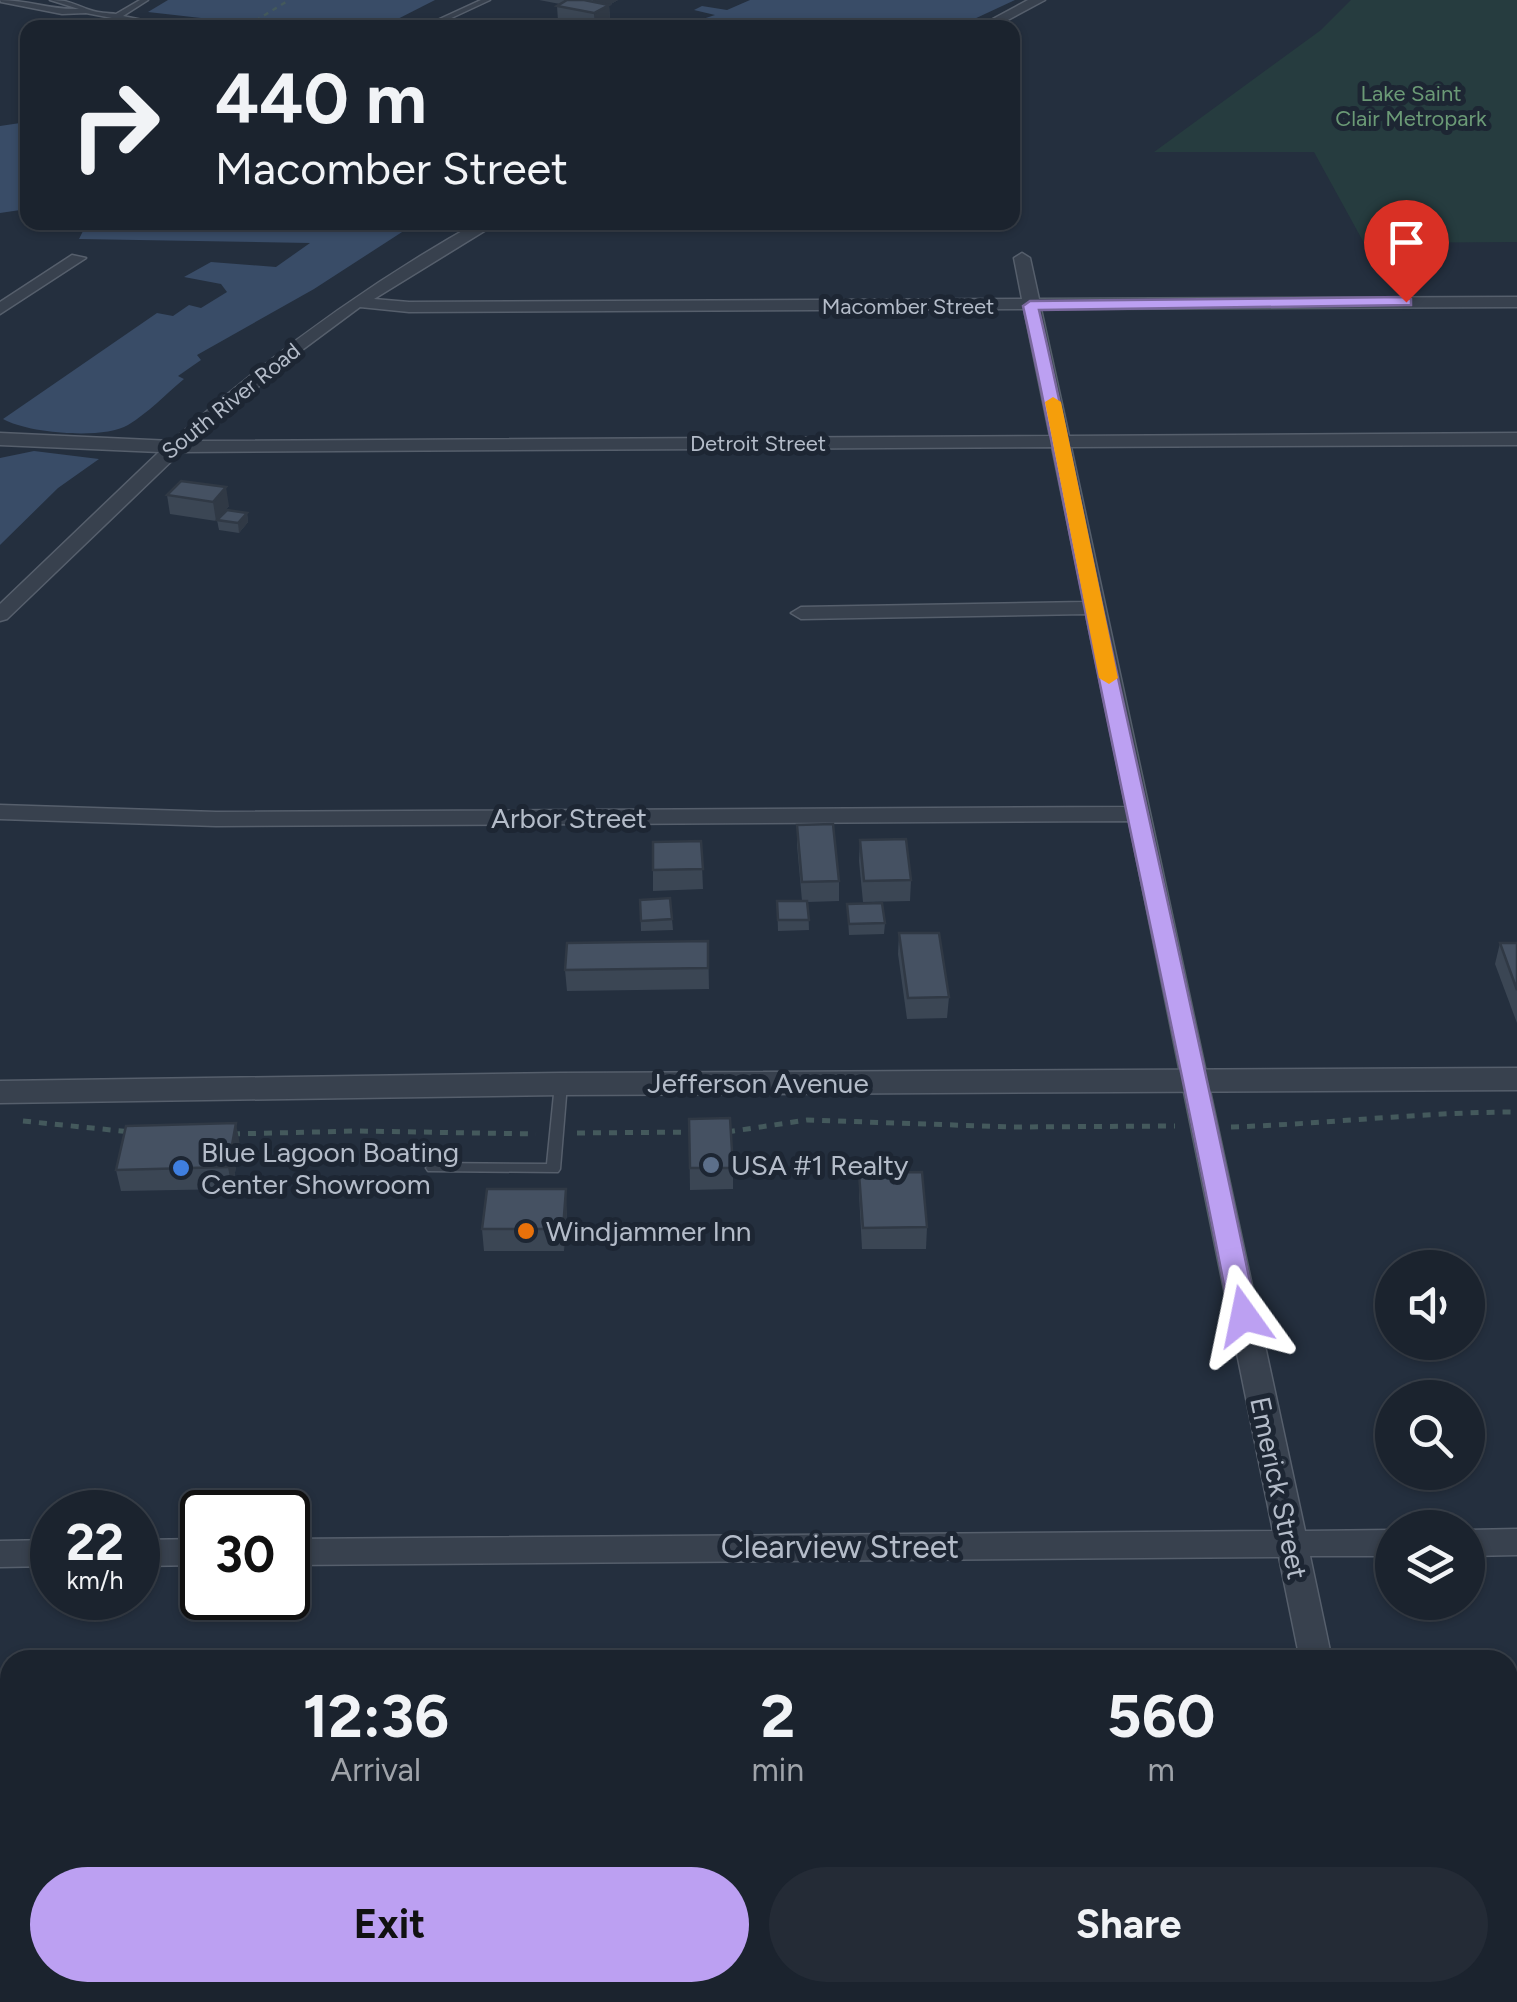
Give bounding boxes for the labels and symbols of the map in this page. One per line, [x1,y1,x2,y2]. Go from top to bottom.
park label: Lake Saint Clair Metropark [1335,80,1487,132]
pin [1364,200,1449,303]
street label: Macomber Street [822,293,994,320]
street label: South River Road [156,337,306,465]
street label: Detroit Street [690,430,826,457]
street label: Arbor Street [491,801,647,835]
street label: Jefferson Avenue [647,1066,869,1100]
place label: Blue Lagoon Boating Center Showroom [201,1135,459,1201]
place label: USA #1 Realty [731,1148,909,1182]
marker: USA #1 Realty [700,1154,722,1176]
marker: Blue Lagoon Boating Center Showroom [170,1157,192,1179]
place label: Windjammer Inn [546,1214,751,1248]
marker: Windjammer Inn [515,1220,537,1242]
position arrow [1192,1264,1296,1368]
street label: Emerick Street [1243,1394,1315,1582]
speed limit sign: 30 [180,1490,310,1620]
street label: Clearview Street [721,1528,959,1566]

